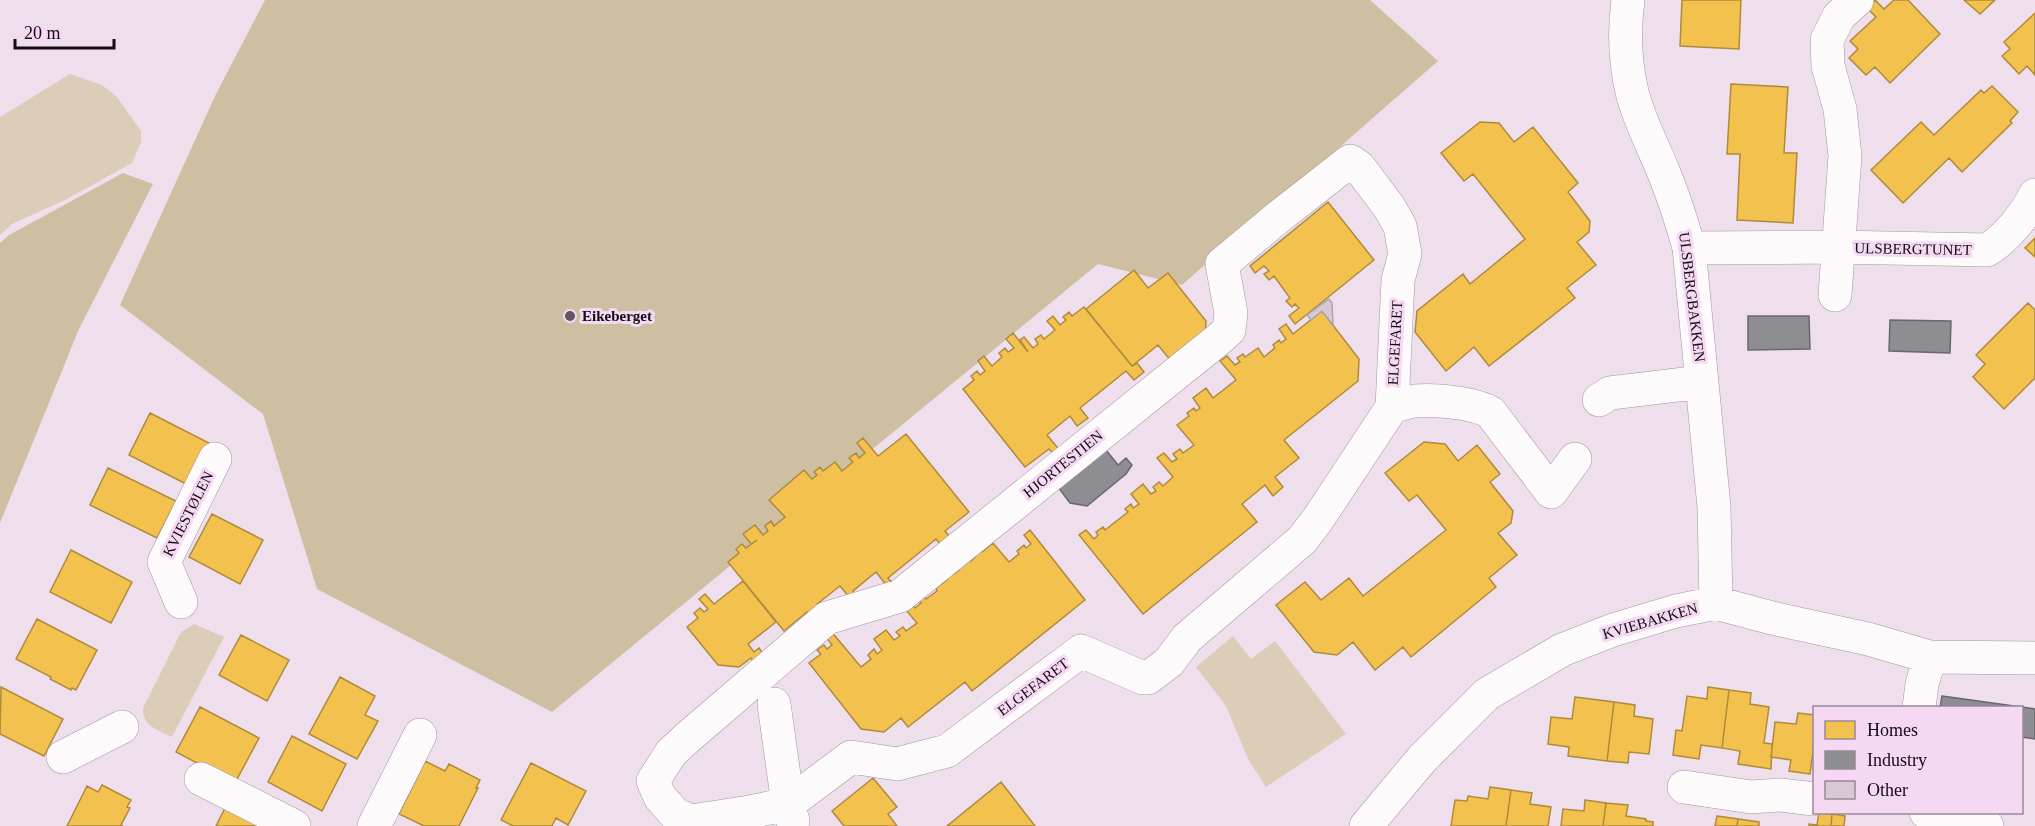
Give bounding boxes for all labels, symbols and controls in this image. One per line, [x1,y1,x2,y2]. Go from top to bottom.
scale bar [15,12,114,50]
text: 20 m [24,23,61,43]
street label: ULSBERGBAKKEN [1676,231,1708,363]
street label: ULSBERGTUNET [1854,240,1972,258]
street label: ELGEFARET [1385,300,1405,386]
place label: Eikeberget [582,308,652,324]
marker: Eikeberget [563,309,577,323]
street label: HJORTESTIEN [1020,427,1106,501]
street label: KVIESTØLEN [160,469,216,559]
street label: KVIEBAKKEN [1601,600,1700,642]
street label: ELGEFARET [994,655,1072,719]
legend [1813,706,2023,814]
text: Homes [1867,720,1918,740]
text: Industry [1867,750,1927,770]
text: Other [1867,780,1908,800]

